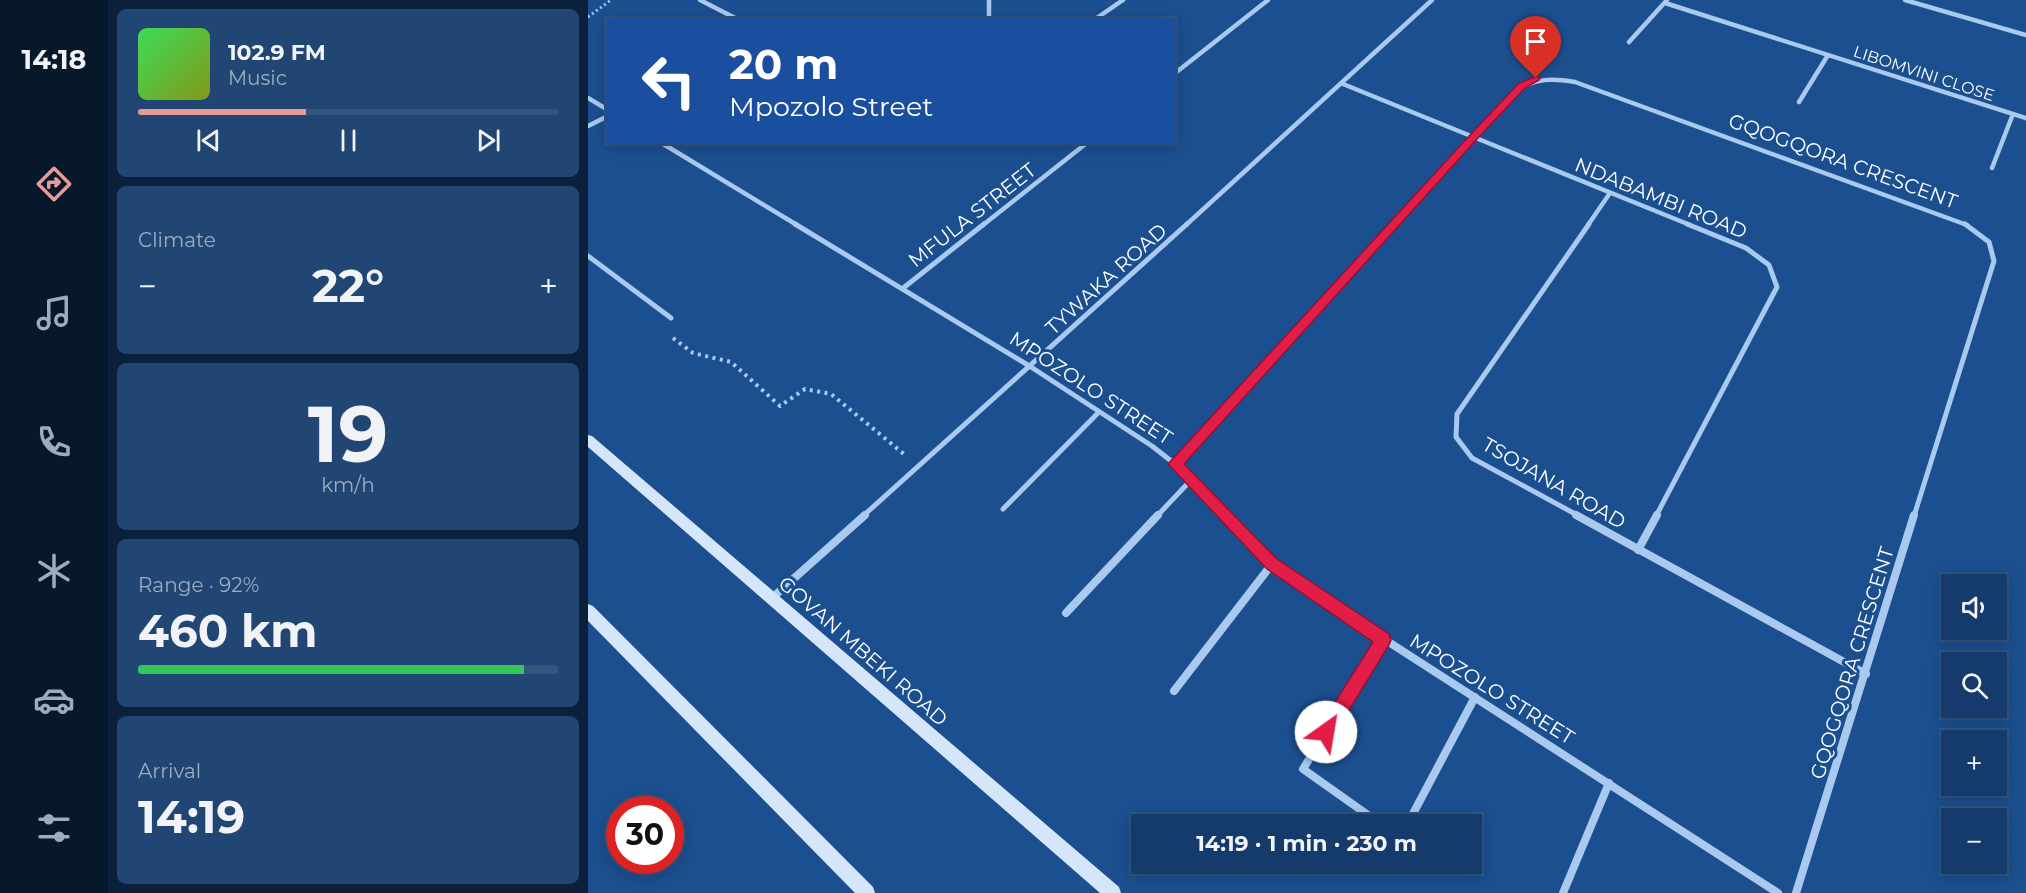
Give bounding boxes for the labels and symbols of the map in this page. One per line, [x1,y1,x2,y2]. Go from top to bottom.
pin [1510,16,1561,78]
street label: LIBOMVINI CLOSE [1851,42,1997,105]
street label: GQOGQORA CRESCENT [1725,108,1961,214]
street label: NDABAMBI ROAD [1571,152,1751,244]
street label: MFULA STREET [903,157,1041,272]
street label: TYWAKA ROAD [1040,218,1172,340]
street label: MPOZOLO STREET [1005,326,1177,450]
street label: TSOJANA ROAD [1478,432,1630,534]
street label: GQOGQORA CRESCENT [1805,543,1899,782]
street label: GOVAN MBEKI ROAD [774,571,952,731]
street label: MPOZOLO STREET [1405,629,1579,750]
position arrow [1294,700,1358,764]
speed limit sign: 30 [606,796,684,874]

